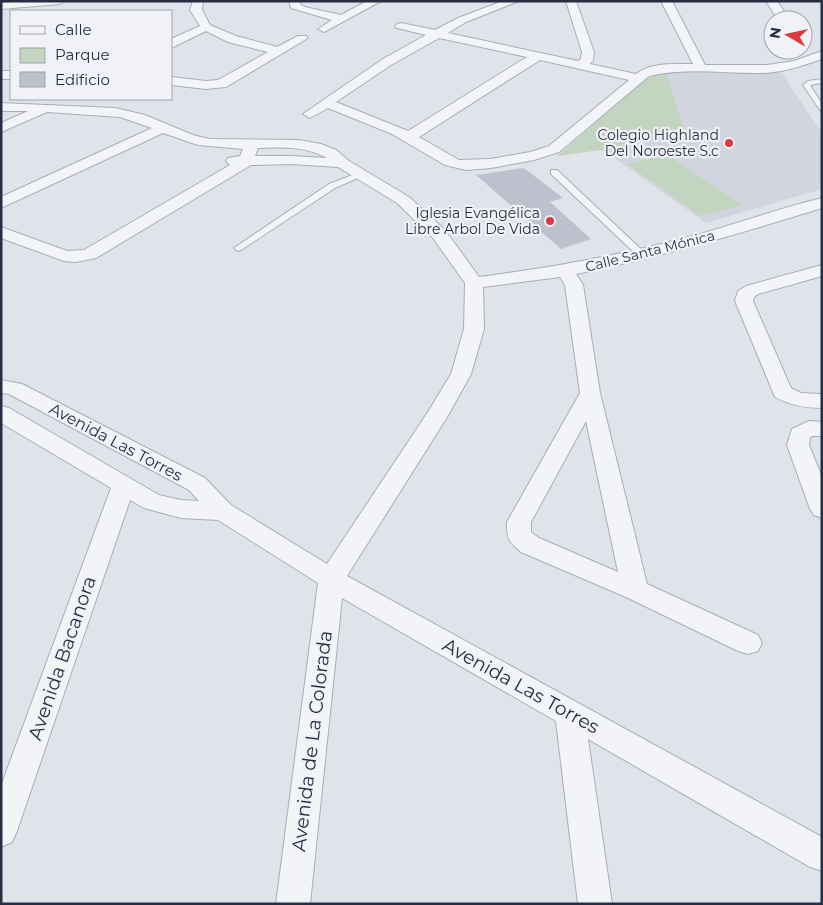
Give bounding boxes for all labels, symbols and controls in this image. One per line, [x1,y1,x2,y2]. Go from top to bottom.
legend [10,10,172,100]
north arrow [763,10,813,60]
text: Calle [55,20,92,39]
text: N [765,26,785,40]
text: Parque [55,45,110,64]
text: Edificio [55,70,110,89]
place label: Colegio Highland Del Noroeste S.c [597,126,719,160]
marker: Colegio Highland Del Noroeste S.c [723,137,735,149]
place label: Iglesia Evangélica Libre Arbol De Vida [405,204,540,238]
marker: Iglesia Evangélica Libre Arbol De Vida [544,215,556,227]
street label: Calle Santa Mónica [583,226,717,276]
street label: Avenida Las Torres [46,399,186,485]
street label: Avenida Bacanora [23,573,101,743]
street label: Avenida de La Colorada [287,629,337,853]
street label: Avenida Las Torres [439,633,603,739]

